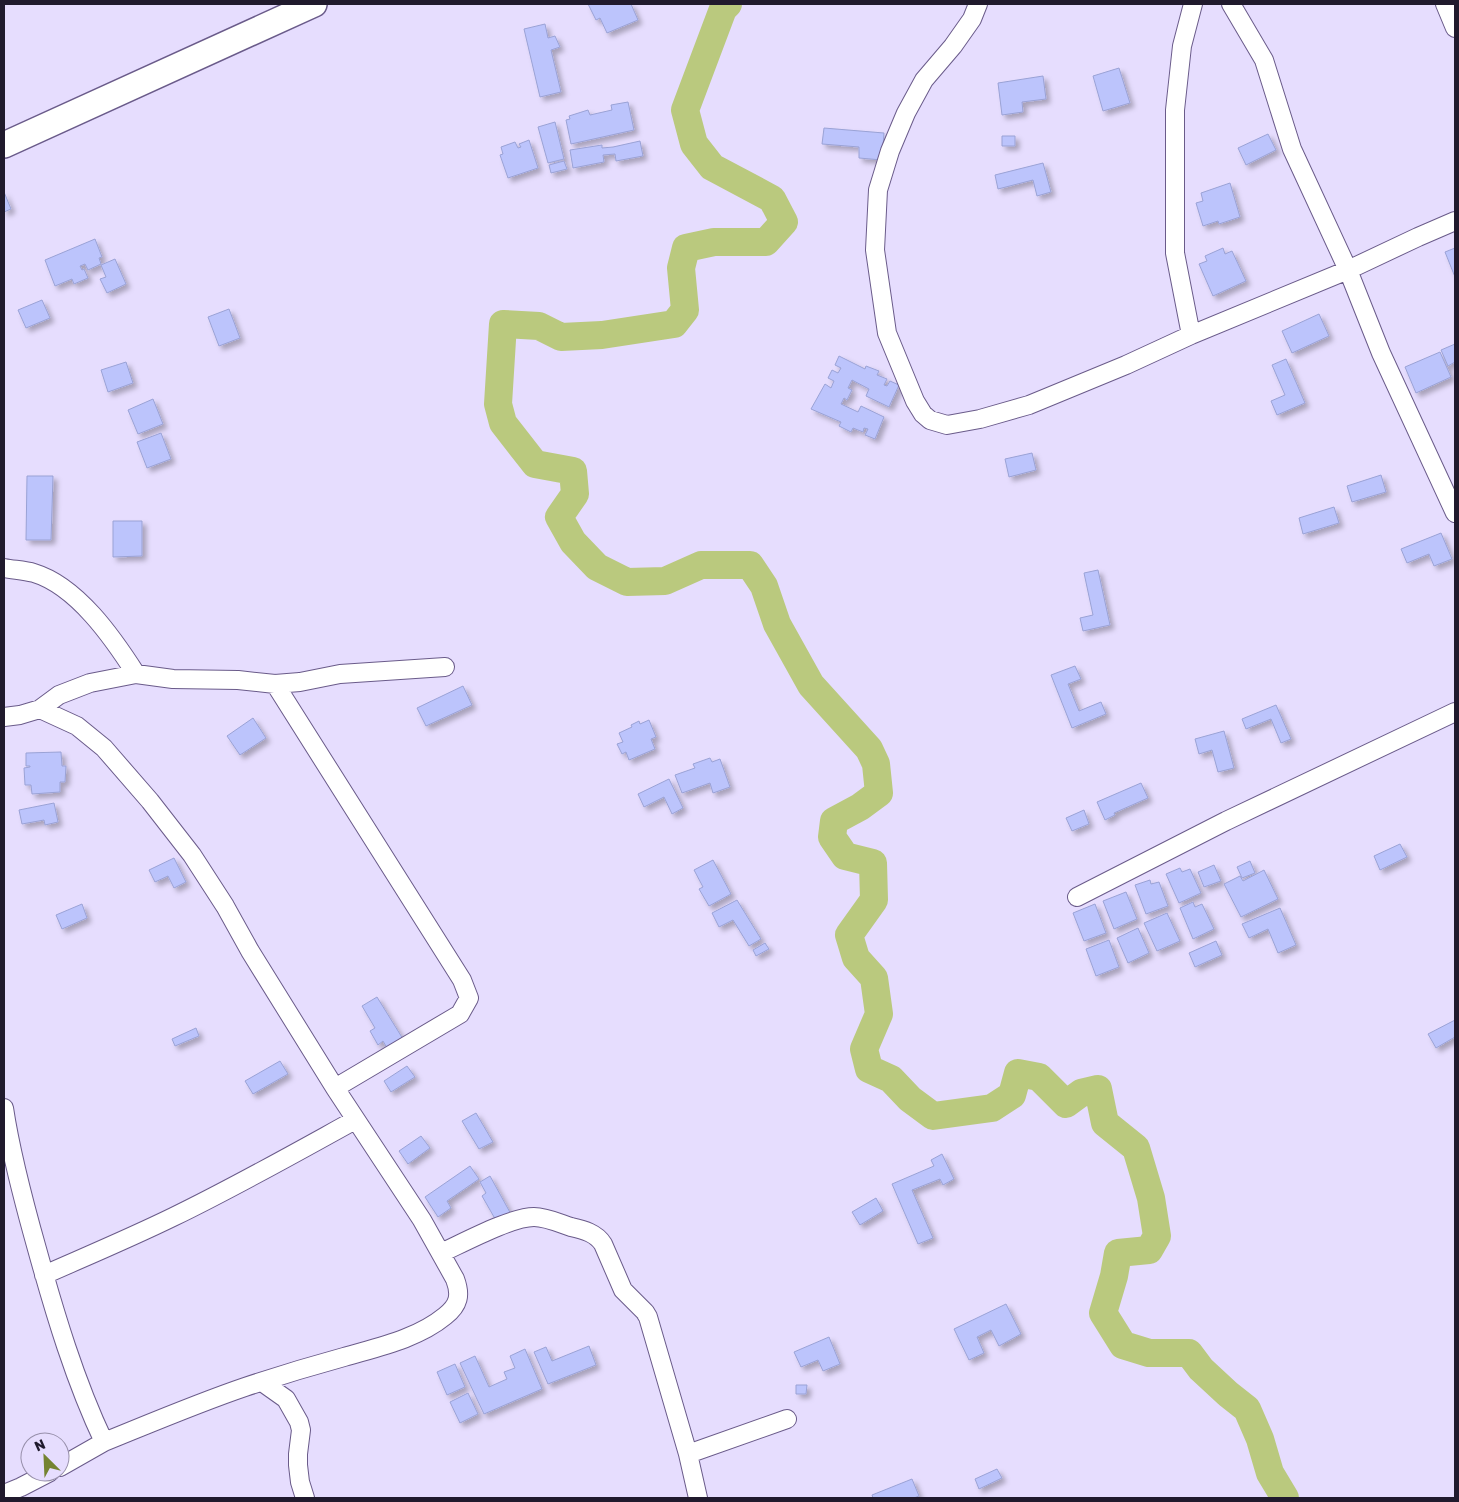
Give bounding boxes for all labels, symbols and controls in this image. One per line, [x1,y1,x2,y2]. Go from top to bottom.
north arrow [20,1432,70,1482]
text: N [32,1436,48,1455]

